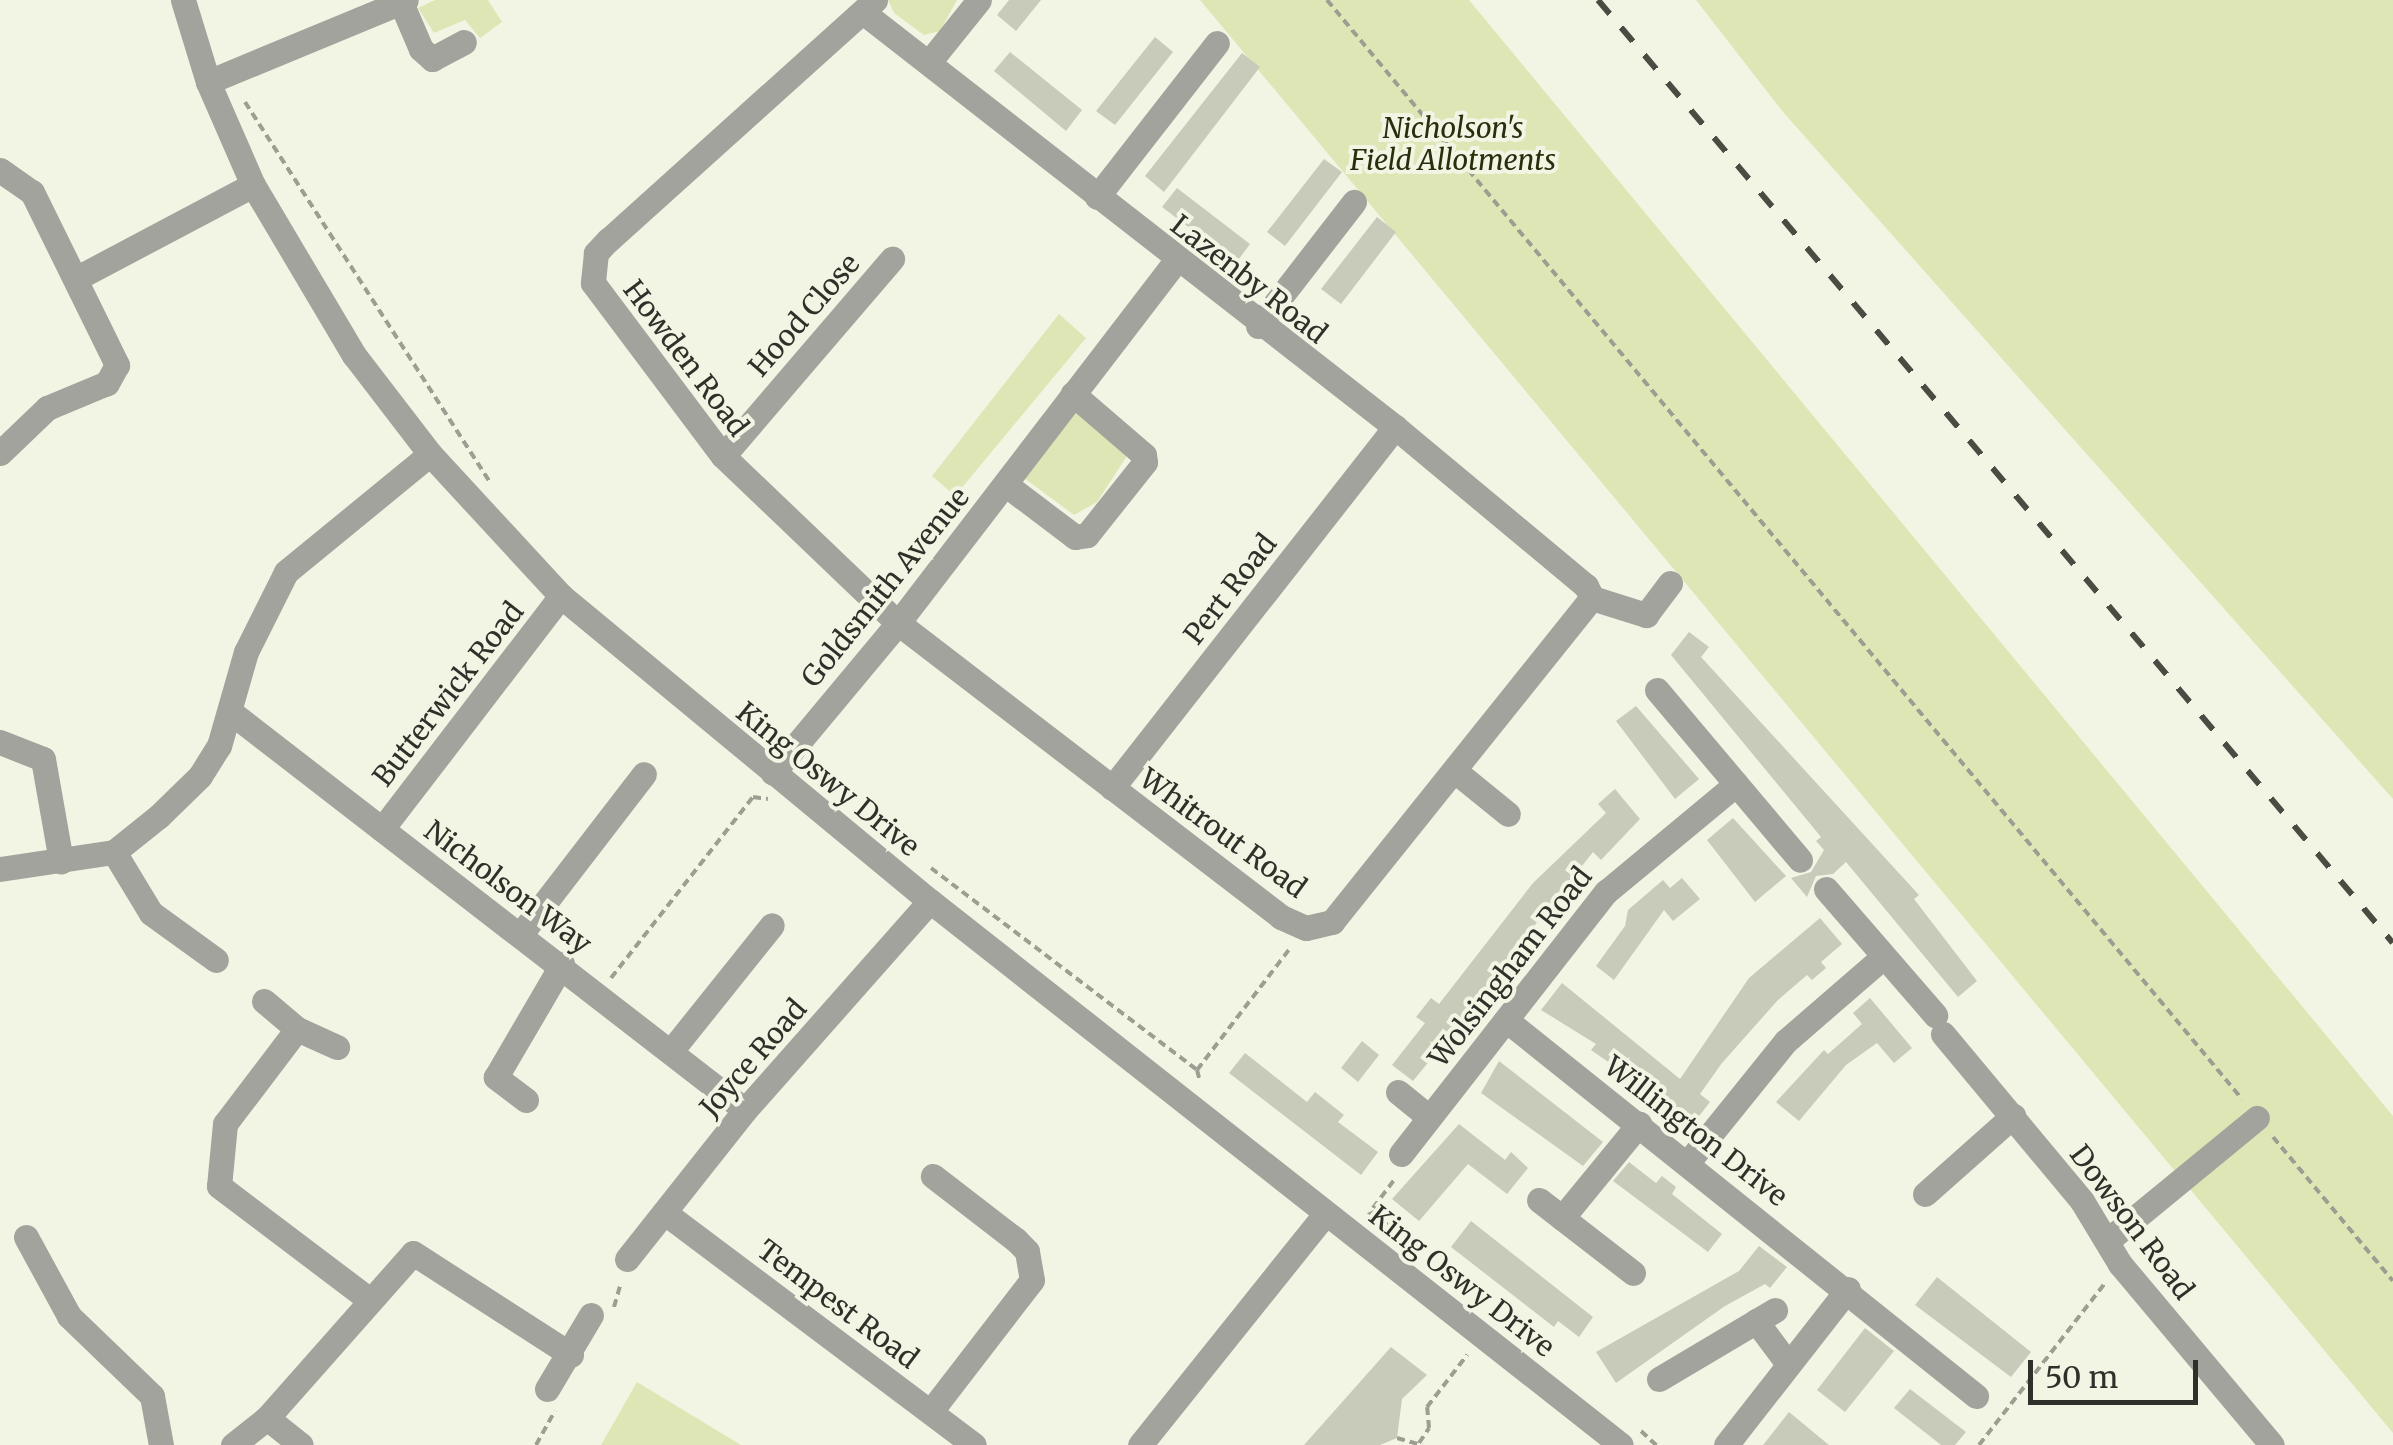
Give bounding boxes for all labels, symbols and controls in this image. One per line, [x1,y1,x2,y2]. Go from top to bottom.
park label: Nicholson's Field Allotments [1350,111,1556,177]
street label: Lazenby Road [1164,208,1334,350]
street label: Hood Close [742,247,866,383]
street label: Howden Road [616,273,756,443]
street label: Goldsmith Avenue [794,481,976,693]
street label: Pert Road [1177,527,1283,651]
street label: Butterwick Road [366,595,530,793]
street label: King Oswy Drive [730,695,926,863]
street label: Whitrout Road [1133,761,1313,905]
street label: Nicholson Way [418,813,598,961]
street label: Wolsingham Road [1421,860,1599,1074]
street label: Joyce Road [693,992,813,1124]
street label: Willington Drive [1598,1049,1794,1213]
street label: Dowson Road [2063,1138,2201,1306]
street label: King Oswy Drive [1363,1198,1561,1364]
street label: Tempest Road [751,1233,925,1375]
scale bar [2033,1340,2203,1402]
text: 50 m [2045,1358,2118,1396]

